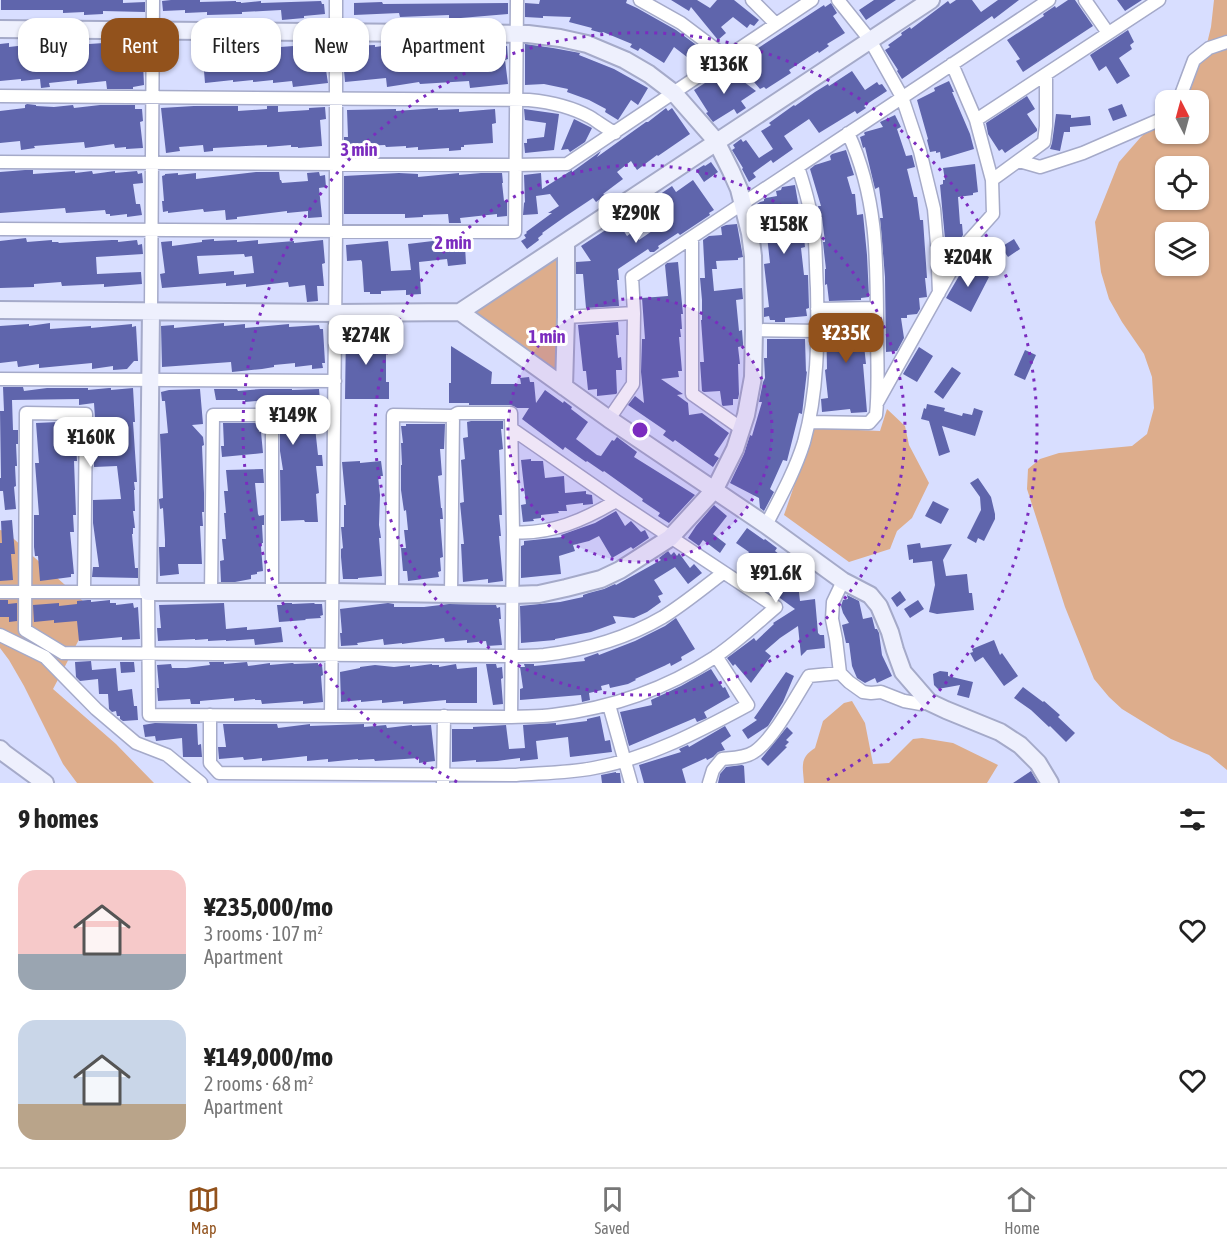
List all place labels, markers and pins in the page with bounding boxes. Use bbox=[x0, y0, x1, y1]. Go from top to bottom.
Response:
pin: ¥136K bbox=[682, 44, 766, 95]
pin: ¥290K bbox=[594, 193, 678, 244]
pin: ¥158K bbox=[742, 204, 826, 255]
pin: ¥204K bbox=[926, 237, 1010, 288]
pin: ¥235K bbox=[804, 313, 888, 364]
pin: ¥274K bbox=[324, 315, 408, 366]
pin: ¥149K bbox=[251, 395, 335, 446]
pin: ¥160K bbox=[49, 417, 133, 468]
centre of rings bbox=[630, 420, 650, 440]
pin: ¥91.6K bbox=[727, 553, 825, 604]

